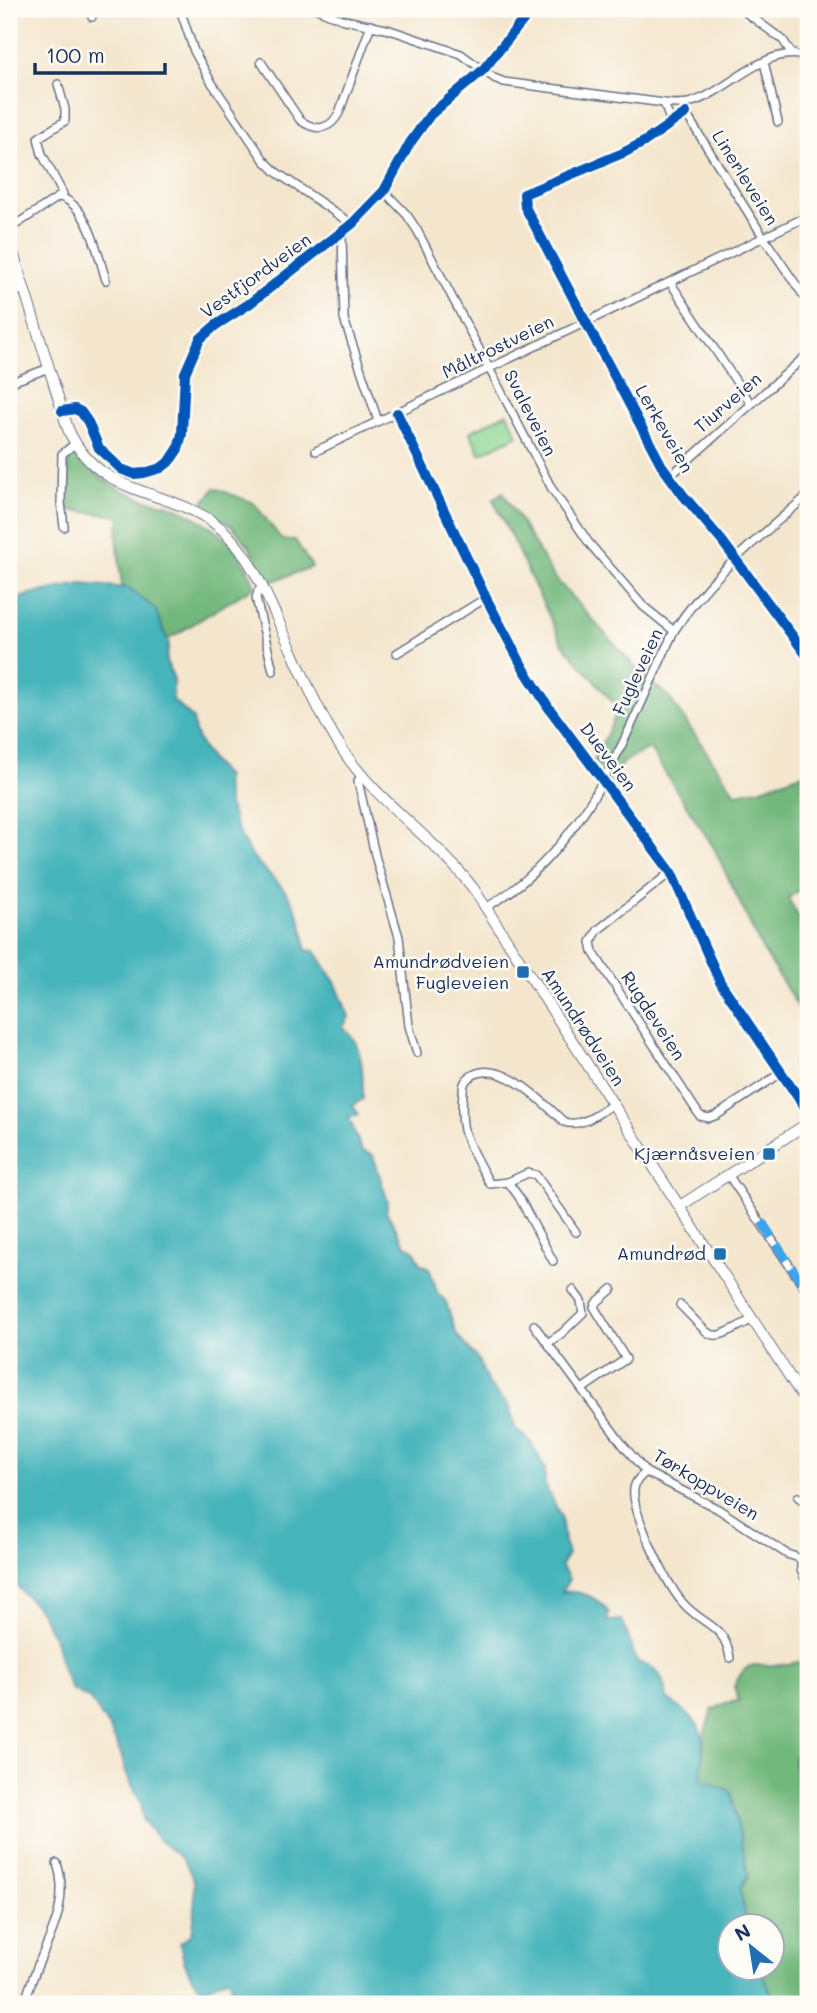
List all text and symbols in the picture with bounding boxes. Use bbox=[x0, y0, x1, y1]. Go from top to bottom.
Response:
scale bar bbox=[35, 32, 164, 76]
text: 100 m bbox=[46, 41, 105, 68]
street label: Linerleveien bbox=[707, 125, 785, 230]
street label: Vestfjordveien bbox=[195, 227, 315, 323]
street label: Måltrostveien bbox=[438, 309, 558, 384]
street label: Svaleveien bbox=[499, 365, 563, 460]
street label: Tiurveien bbox=[689, 366, 766, 438]
street label: Lerkeveien bbox=[630, 380, 700, 477]
street label: Fugleveien bbox=[607, 624, 668, 719]
street label: Dueveien bbox=[575, 717, 643, 796]
place label: Amundrødveien Fugleveien bbox=[372, 949, 509, 994]
street label: Amundrødveien bbox=[537, 963, 631, 1090]
marker: Amundrødveien Fugleveien bbox=[515, 964, 531, 980]
street label: Rugdeveien bbox=[616, 966, 692, 1065]
place label: Kjærnåsveien bbox=[634, 1141, 755, 1165]
marker: Kjærnåsveien bbox=[761, 1146, 777, 1162]
place label: Amundrød bbox=[617, 1241, 706, 1265]
marker: Amundrød bbox=[712, 1246, 728, 1262]
street label: Tørkoppveien bbox=[649, 1443, 764, 1525]
north arrow bbox=[716, 1912, 786, 1982]
text: N bbox=[730, 1917, 755, 1946]

